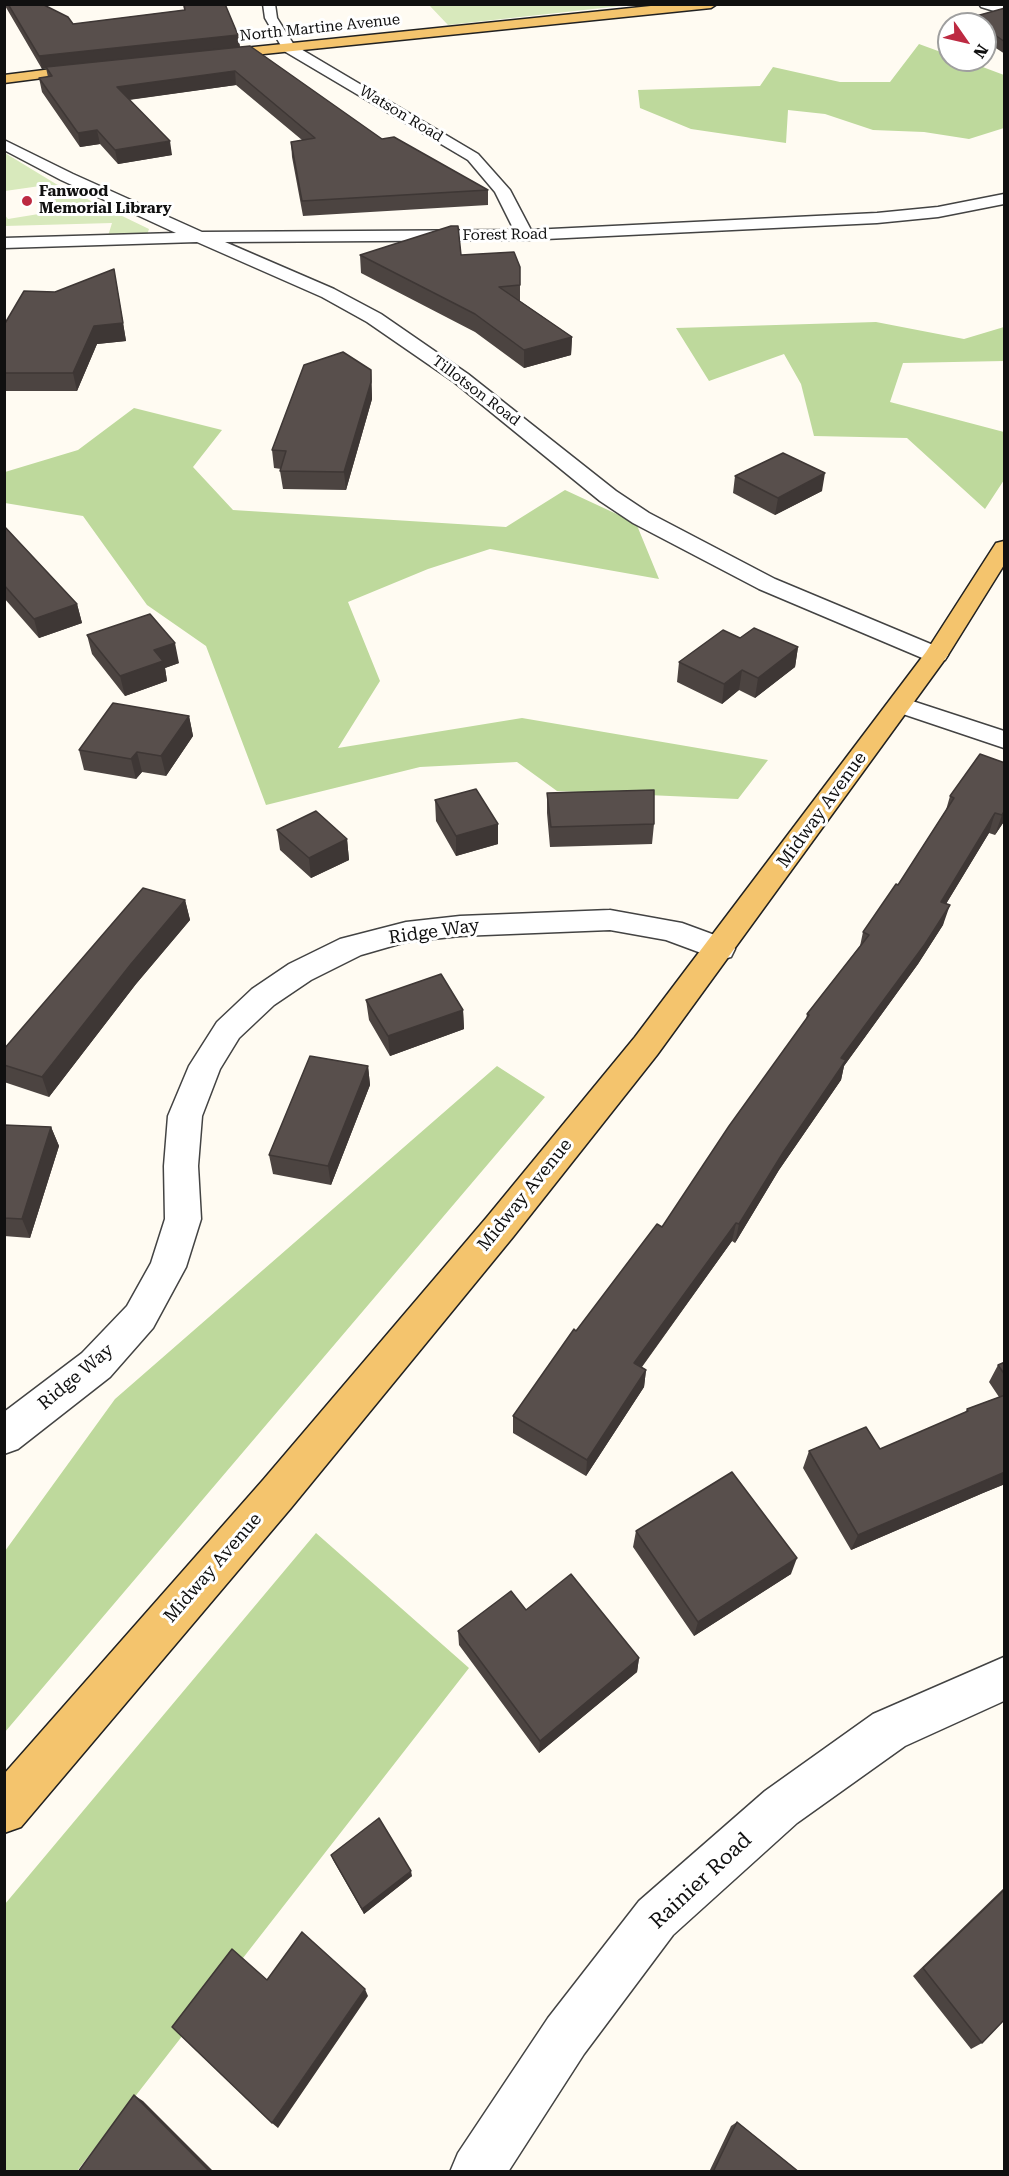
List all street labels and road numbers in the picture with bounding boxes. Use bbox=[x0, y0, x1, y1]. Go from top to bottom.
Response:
street label: North Martine Avenue bbox=[239, 11, 401, 45]
street label: Watson Road bbox=[356, 82, 446, 146]
street label: Forest Road bbox=[462, 225, 548, 245]
street label: Tillotson Road bbox=[428, 352, 524, 430]
street label: Midway Avenue bbox=[773, 748, 871, 872]
street label: Ridge Way bbox=[387, 915, 481, 949]
street label: Midway Avenue bbox=[473, 1135, 577, 1255]
street label: Ridge Way bbox=[34, 1339, 118, 1415]
street label: Midway Avenue bbox=[160, 1509, 266, 1627]
street label: Rainier Road bbox=[645, 1828, 757, 1934]

